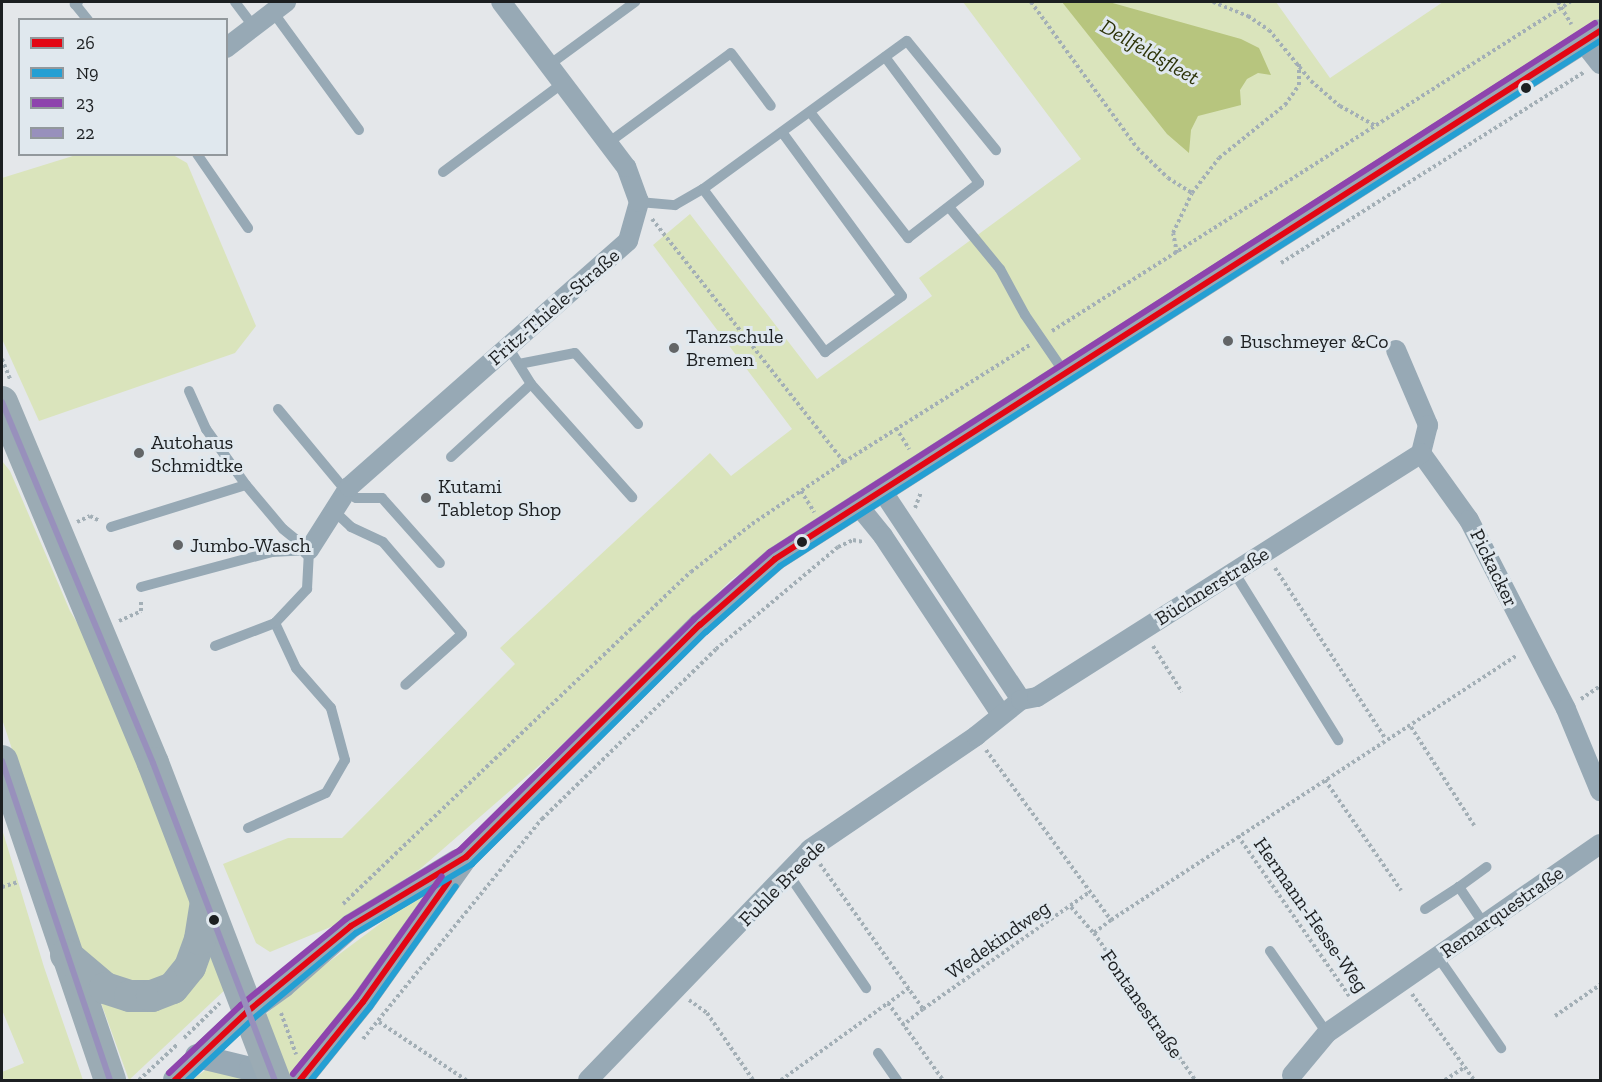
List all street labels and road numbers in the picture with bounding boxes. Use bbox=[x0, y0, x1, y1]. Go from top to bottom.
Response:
street label: Fritz-Thiele-Straße bbox=[483, 243, 625, 371]
street label: Pickacker bbox=[1465, 525, 1523, 611]
street label: Büchnerstraße bbox=[1151, 541, 1273, 631]
street label: Hermann-Hesse-Weg bbox=[1249, 833, 1373, 997]
street label: Fuhle Breede bbox=[734, 835, 830, 931]
street label: Remarquestraße bbox=[1436, 861, 1568, 963]
street label: Wedekindweg bbox=[941, 895, 1055, 985]
street label: Fontanestraße bbox=[1096, 945, 1188, 1063]

